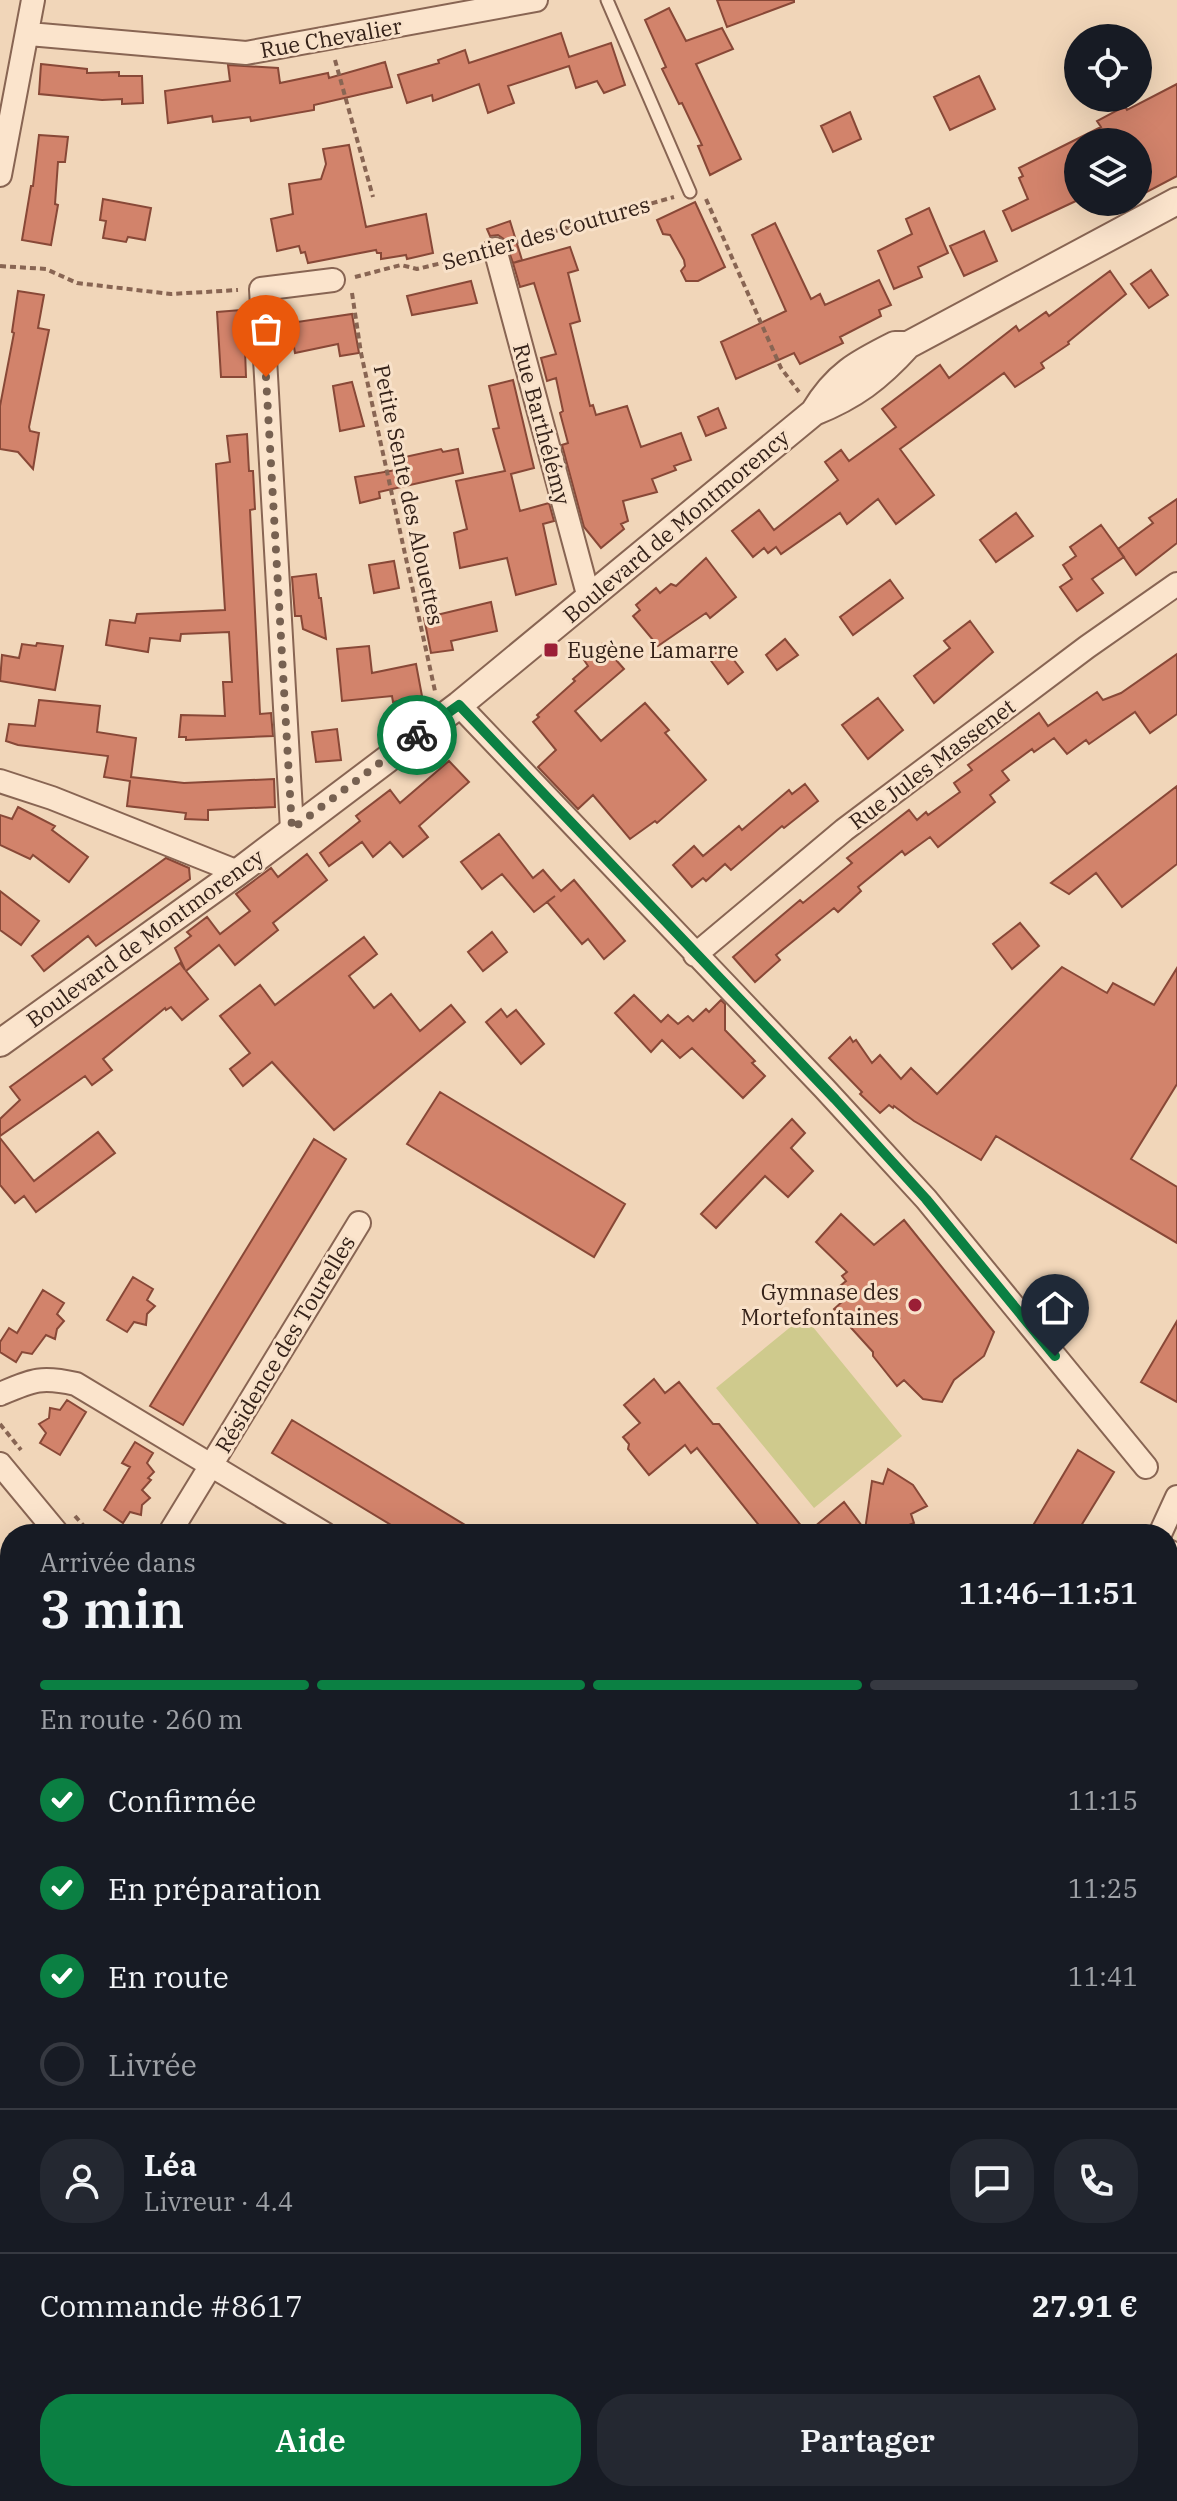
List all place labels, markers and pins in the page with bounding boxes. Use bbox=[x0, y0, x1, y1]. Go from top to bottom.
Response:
pin bbox=[232, 295, 300, 377]
place label: Eugène Lamarre bbox=[567, 635, 739, 664]
marker: Eugène Lamarre bbox=[542, 641, 560, 659]
pin bbox=[1021, 1274, 1089, 1356]
place label: Gymnase des Mortefontaines bbox=[741, 1277, 899, 1331]
marker: Gymnase des Mortefontaines bbox=[906, 1296, 924, 1314]

